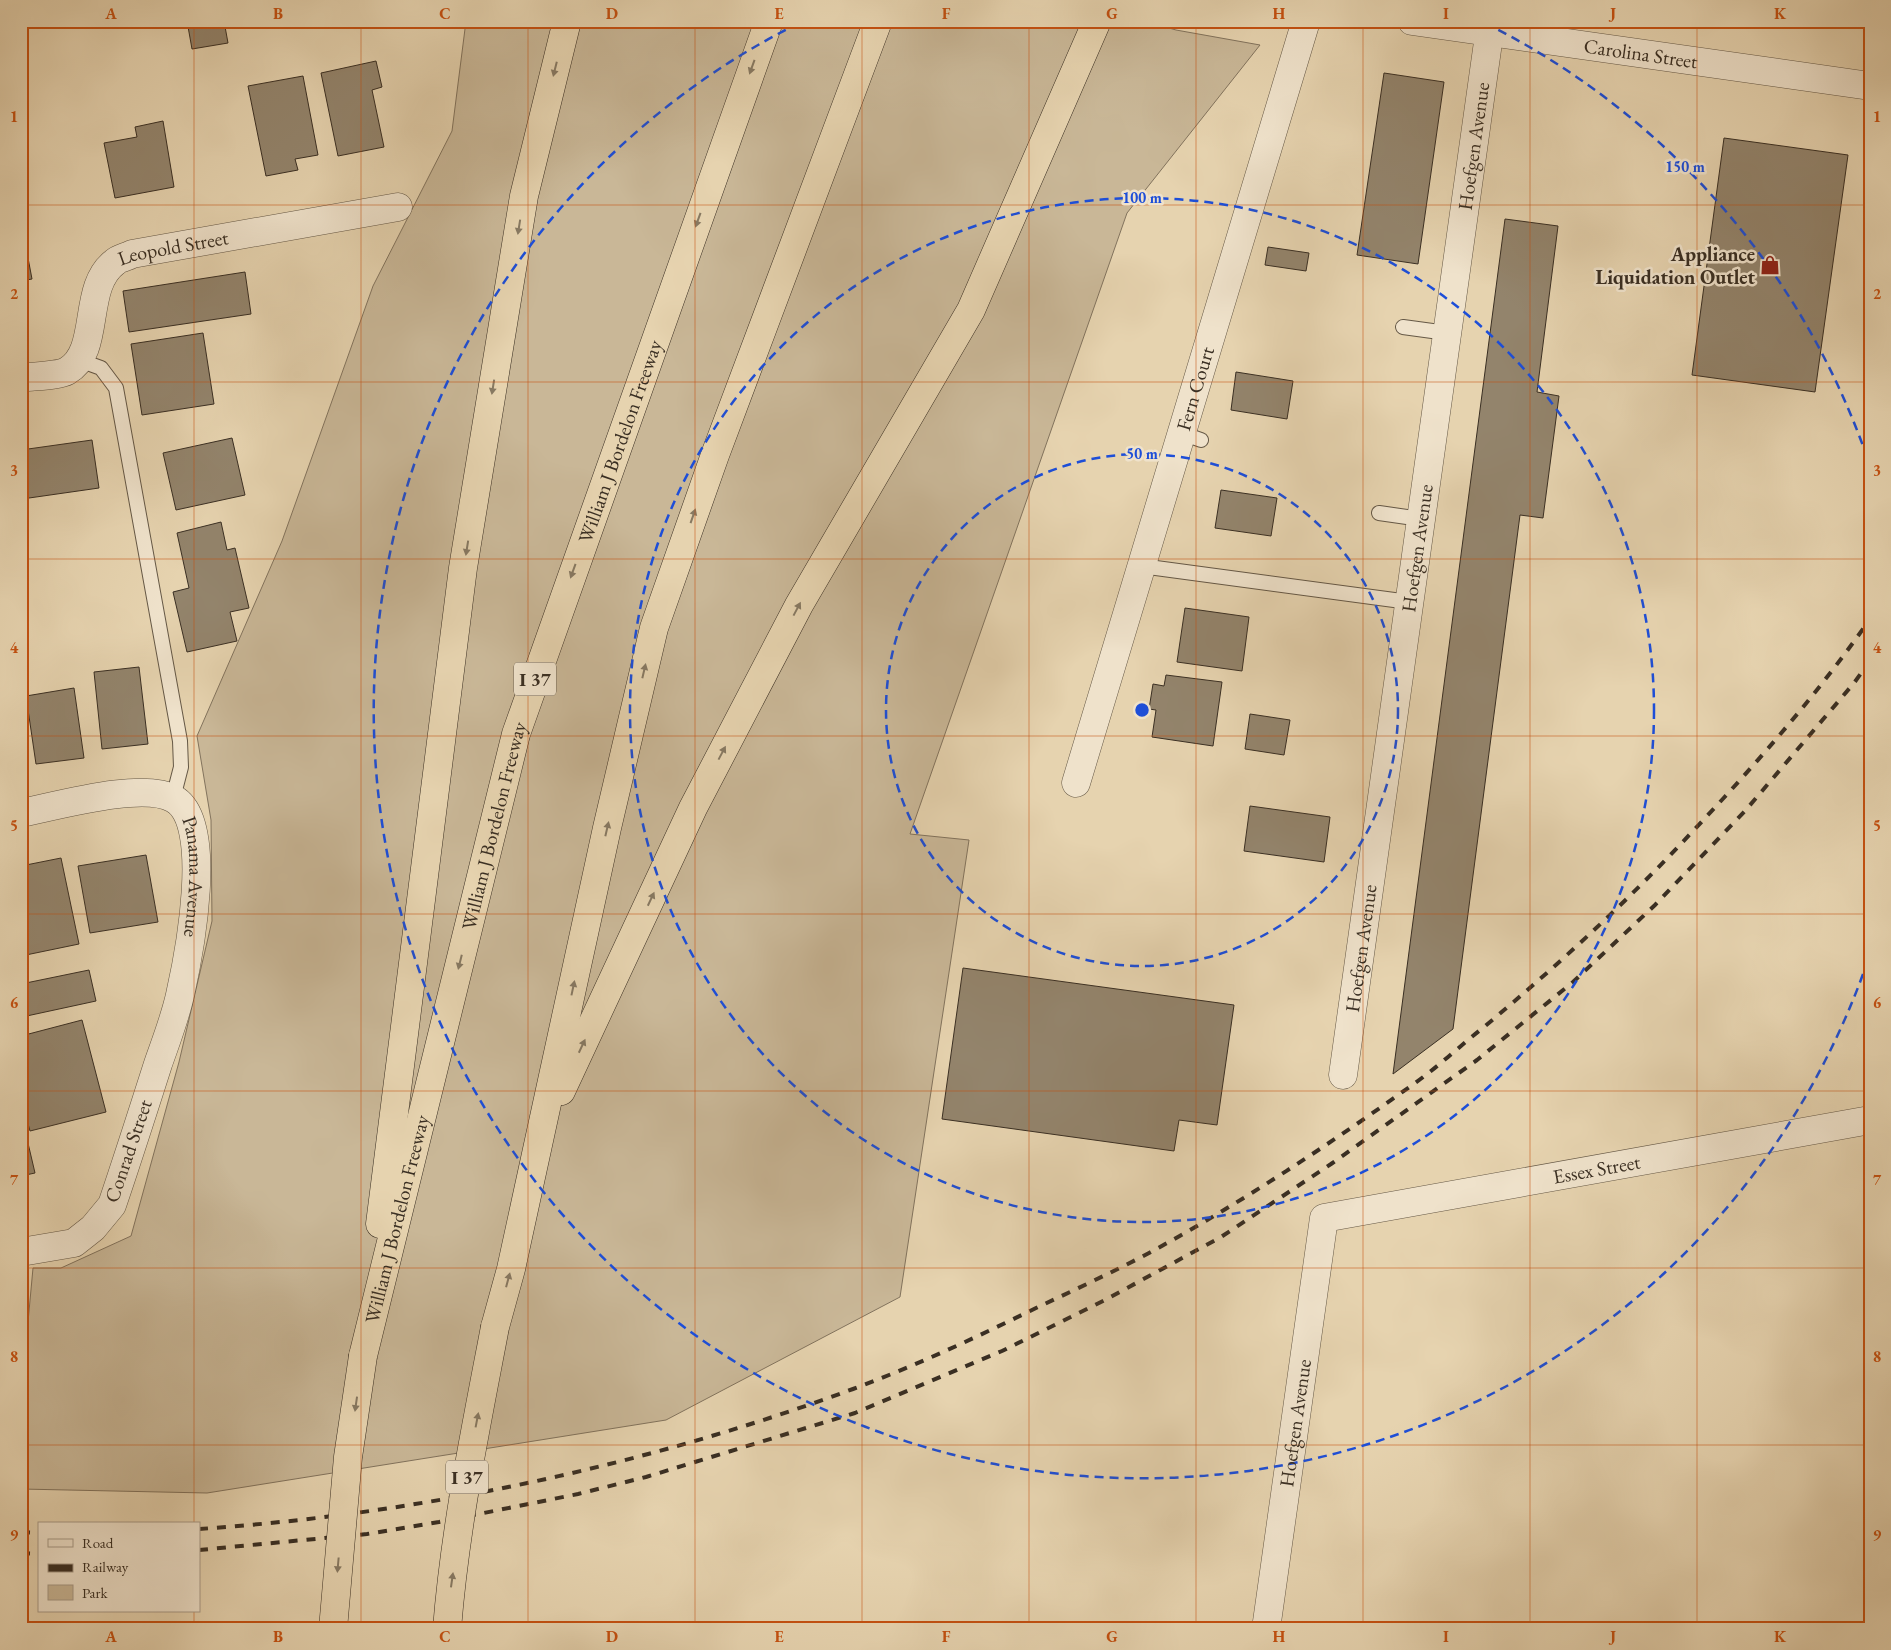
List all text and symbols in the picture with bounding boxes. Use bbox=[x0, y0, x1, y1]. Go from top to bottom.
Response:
text: A bbox=[104, 3, 117, 24]
text: B bbox=[273, 3, 283, 24]
text: C bbox=[439, 3, 451, 24]
text: D bbox=[606, 3, 618, 24]
text: E bbox=[774, 3, 784, 24]
text: F bbox=[942, 3, 951, 24]
text: G bbox=[1106, 3, 1118, 24]
text: H bbox=[1273, 3, 1286, 24]
text: I bbox=[1443, 3, 1449, 24]
text: J bbox=[1608, 3, 1616, 24]
text: K bbox=[1774, 3, 1787, 24]
street label: Carolina Street bbox=[1582, 33, 1700, 74]
one-way arrow bbox=[748, 60, 756, 75]
one-way arrow bbox=[551, 61, 559, 76]
street label: Hoefgen Avenue bbox=[1452, 80, 1495, 212]
text: 1 bbox=[10, 106, 18, 127]
text: 1 bbox=[1873, 106, 1881, 127]
text: 150 m bbox=[1665, 157, 1705, 176]
text: 100 m bbox=[1122, 188, 1162, 207]
one-way arrow bbox=[694, 213, 701, 228]
one-way arrow bbox=[515, 219, 523, 235]
street label: Leopold Street bbox=[114, 224, 231, 272]
place label: Appliance Liquidation Outlet bbox=[1595, 241, 1755, 290]
shop icon: Appliance Liquidation Outlet bbox=[1759, 254, 1781, 276]
text: 2 bbox=[10, 283, 19, 304]
text: 2 bbox=[1873, 283, 1882, 304]
street label: William J Bordelon Freeway bbox=[572, 336, 668, 546]
street label: Fern Court bbox=[1170, 343, 1220, 434]
one-way arrow bbox=[488, 380, 496, 396]
text: 50 m bbox=[1126, 444, 1158, 463]
text: 3 bbox=[10, 460, 18, 481]
text: 3 bbox=[1873, 460, 1881, 481]
street label: Hoefgen Avenue bbox=[1395, 482, 1439, 614]
one-way arrow bbox=[690, 508, 698, 523]
one-way arrow bbox=[462, 540, 470, 556]
one-way arrow bbox=[569, 564, 577, 579]
one-way arrow bbox=[793, 601, 801, 616]
text: 4 bbox=[10, 637, 19, 658]
text: 4 bbox=[1873, 637, 1882, 658]
road number: I 37 bbox=[514, 662, 556, 696]
one-way arrow bbox=[640, 663, 648, 678]
centre of rings bbox=[1133, 701, 1151, 719]
street label: William J Bordelon Freeway bbox=[455, 718, 532, 933]
one-way arrow bbox=[718, 746, 726, 760]
street label: Panama Avenue bbox=[176, 813, 210, 939]
text: 5 bbox=[10, 815, 18, 836]
text: 5 bbox=[1873, 815, 1881, 836]
one-way arrow bbox=[603, 822, 611, 837]
street label: Hoefgen Avenue bbox=[1339, 882, 1383, 1014]
one-way arrow bbox=[647, 892, 655, 906]
one-way arrow bbox=[455, 955, 463, 970]
one-way arrow bbox=[569, 979, 577, 995]
text: 6 bbox=[10, 992, 19, 1013]
text: 6 bbox=[1873, 992, 1882, 1013]
one-way arrow bbox=[579, 1039, 587, 1053]
street label: Conrad Street bbox=[98, 1095, 158, 1206]
street label: William J Bordelon Freeway bbox=[359, 1112, 435, 1326]
street label: Essex Street bbox=[1551, 1148, 1643, 1190]
text: 7 bbox=[10, 1169, 19, 1190]
text: 7 bbox=[1873, 1169, 1882, 1190]
one-way arrow bbox=[504, 1272, 512, 1287]
text: 8 bbox=[10, 1346, 18, 1367]
text: 8 bbox=[1873, 1346, 1881, 1367]
street label: Hoefgen Avenue bbox=[1273, 1357, 1317, 1489]
one-way arrow bbox=[352, 1396, 360, 1412]
one-way arrow bbox=[473, 1412, 481, 1427]
road number: I 37 bbox=[446, 1460, 488, 1494]
legend bbox=[38, 1522, 200, 1612]
text: 9 bbox=[10, 1524, 19, 1545]
text: 9 bbox=[1873, 1524, 1882, 1545]
text: Road bbox=[82, 1533, 114, 1552]
text: Railway bbox=[82, 1557, 129, 1576]
one-way arrow bbox=[334, 1558, 342, 1574]
one-way arrow bbox=[448, 1572, 456, 1588]
text: Park bbox=[82, 1583, 109, 1602]
text: A bbox=[104, 1626, 117, 1647]
text: B bbox=[273, 1626, 283, 1647]
text: C bbox=[439, 1626, 451, 1647]
text: D bbox=[606, 1626, 618, 1647]
text: E bbox=[774, 1626, 784, 1647]
text: F bbox=[942, 1626, 951, 1647]
text: G bbox=[1106, 1626, 1118, 1647]
text: H bbox=[1273, 1626, 1286, 1647]
text: I bbox=[1443, 1626, 1449, 1647]
text: J bbox=[1608, 1626, 1616, 1647]
text: K bbox=[1774, 1626, 1787, 1647]

